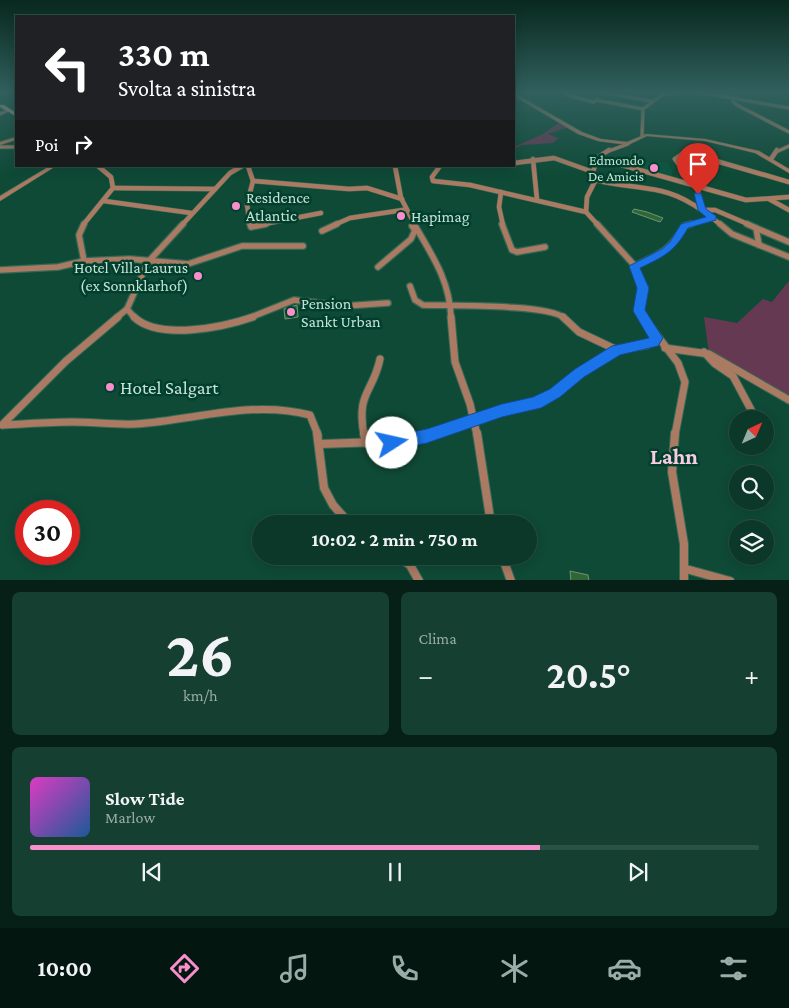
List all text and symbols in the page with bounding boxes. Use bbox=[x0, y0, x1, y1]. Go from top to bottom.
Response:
icon: left bbox=[35, 35, 100, 100]
text: 330 m bbox=[118, 35, 210, 74]
text: Svolta a sinistra bbox=[118, 76, 256, 101]
icon: right bbox=[69, 130, 97, 158]
text: Poi bbox=[35, 134, 59, 155]
pin bbox=[677, 143, 719, 194]
icon: arrive bbox=[684, 150, 712, 178]
place label: Edmondo De Amicis bbox=[588, 152, 644, 184]
marker: Edmondo De Amicis bbox=[648, 162, 660, 174]
place label: Residence Atlantic bbox=[246, 189, 310, 224]
marker: Residence Atlantic bbox=[230, 200, 242, 212]
place label: Hapimag bbox=[411, 208, 470, 226]
marker: Hapimag bbox=[395, 210, 407, 222]
place label: Hotel Villa Laurus (ex Sonnklarhof) bbox=[74, 259, 188, 295]
marker: Hotel Villa Laurus (ex Sonnklarhof) bbox=[192, 270, 204, 282]
place label: Pension Sankt Urban bbox=[301, 295, 381, 330]
marker: Pension Sankt Urban bbox=[285, 306, 297, 318]
place label: Hotel Salgart bbox=[120, 377, 219, 398]
marker: Hotel Salgart bbox=[104, 381, 116, 393]
north arrow bbox=[729, 410, 774, 455]
map controls bbox=[729, 410, 774, 565]
position arrow bbox=[365, 416, 417, 468]
district label: Lahn bbox=[650, 444, 698, 469]
button: search bbox=[729, 465, 774, 510]
speed limit sign: 30 bbox=[15, 500, 80, 565]
button: layers bbox=[729, 520, 774, 565]
text: 10:02 · 2 min · 750 m bbox=[311, 529, 478, 550]
text: 26 bbox=[166, 618, 235, 690]
text: Clima bbox=[419, 630, 457, 647]
text: 20.5° bbox=[546, 654, 631, 696]
text: − bbox=[419, 660, 433, 691]
text: + bbox=[744, 660, 759, 691]
text: km/h bbox=[183, 687, 218, 704]
text: Slow Tide bbox=[105, 788, 185, 809]
text: Marlow bbox=[105, 809, 155, 826]
icon: previous bbox=[138, 858, 166, 886]
icon: pause bbox=[381, 858, 409, 886]
icon: next bbox=[624, 858, 652, 886]
icon: directions bbox=[167, 951, 202, 986]
icon: music bbox=[277, 951, 312, 986]
icon: phone bbox=[387, 951, 422, 986]
icon: climate bbox=[497, 951, 532, 986]
icon: car bbox=[607, 951, 642, 986]
icon: filters bbox=[716, 951, 751, 986]
text: 10:00 bbox=[37, 956, 92, 981]

